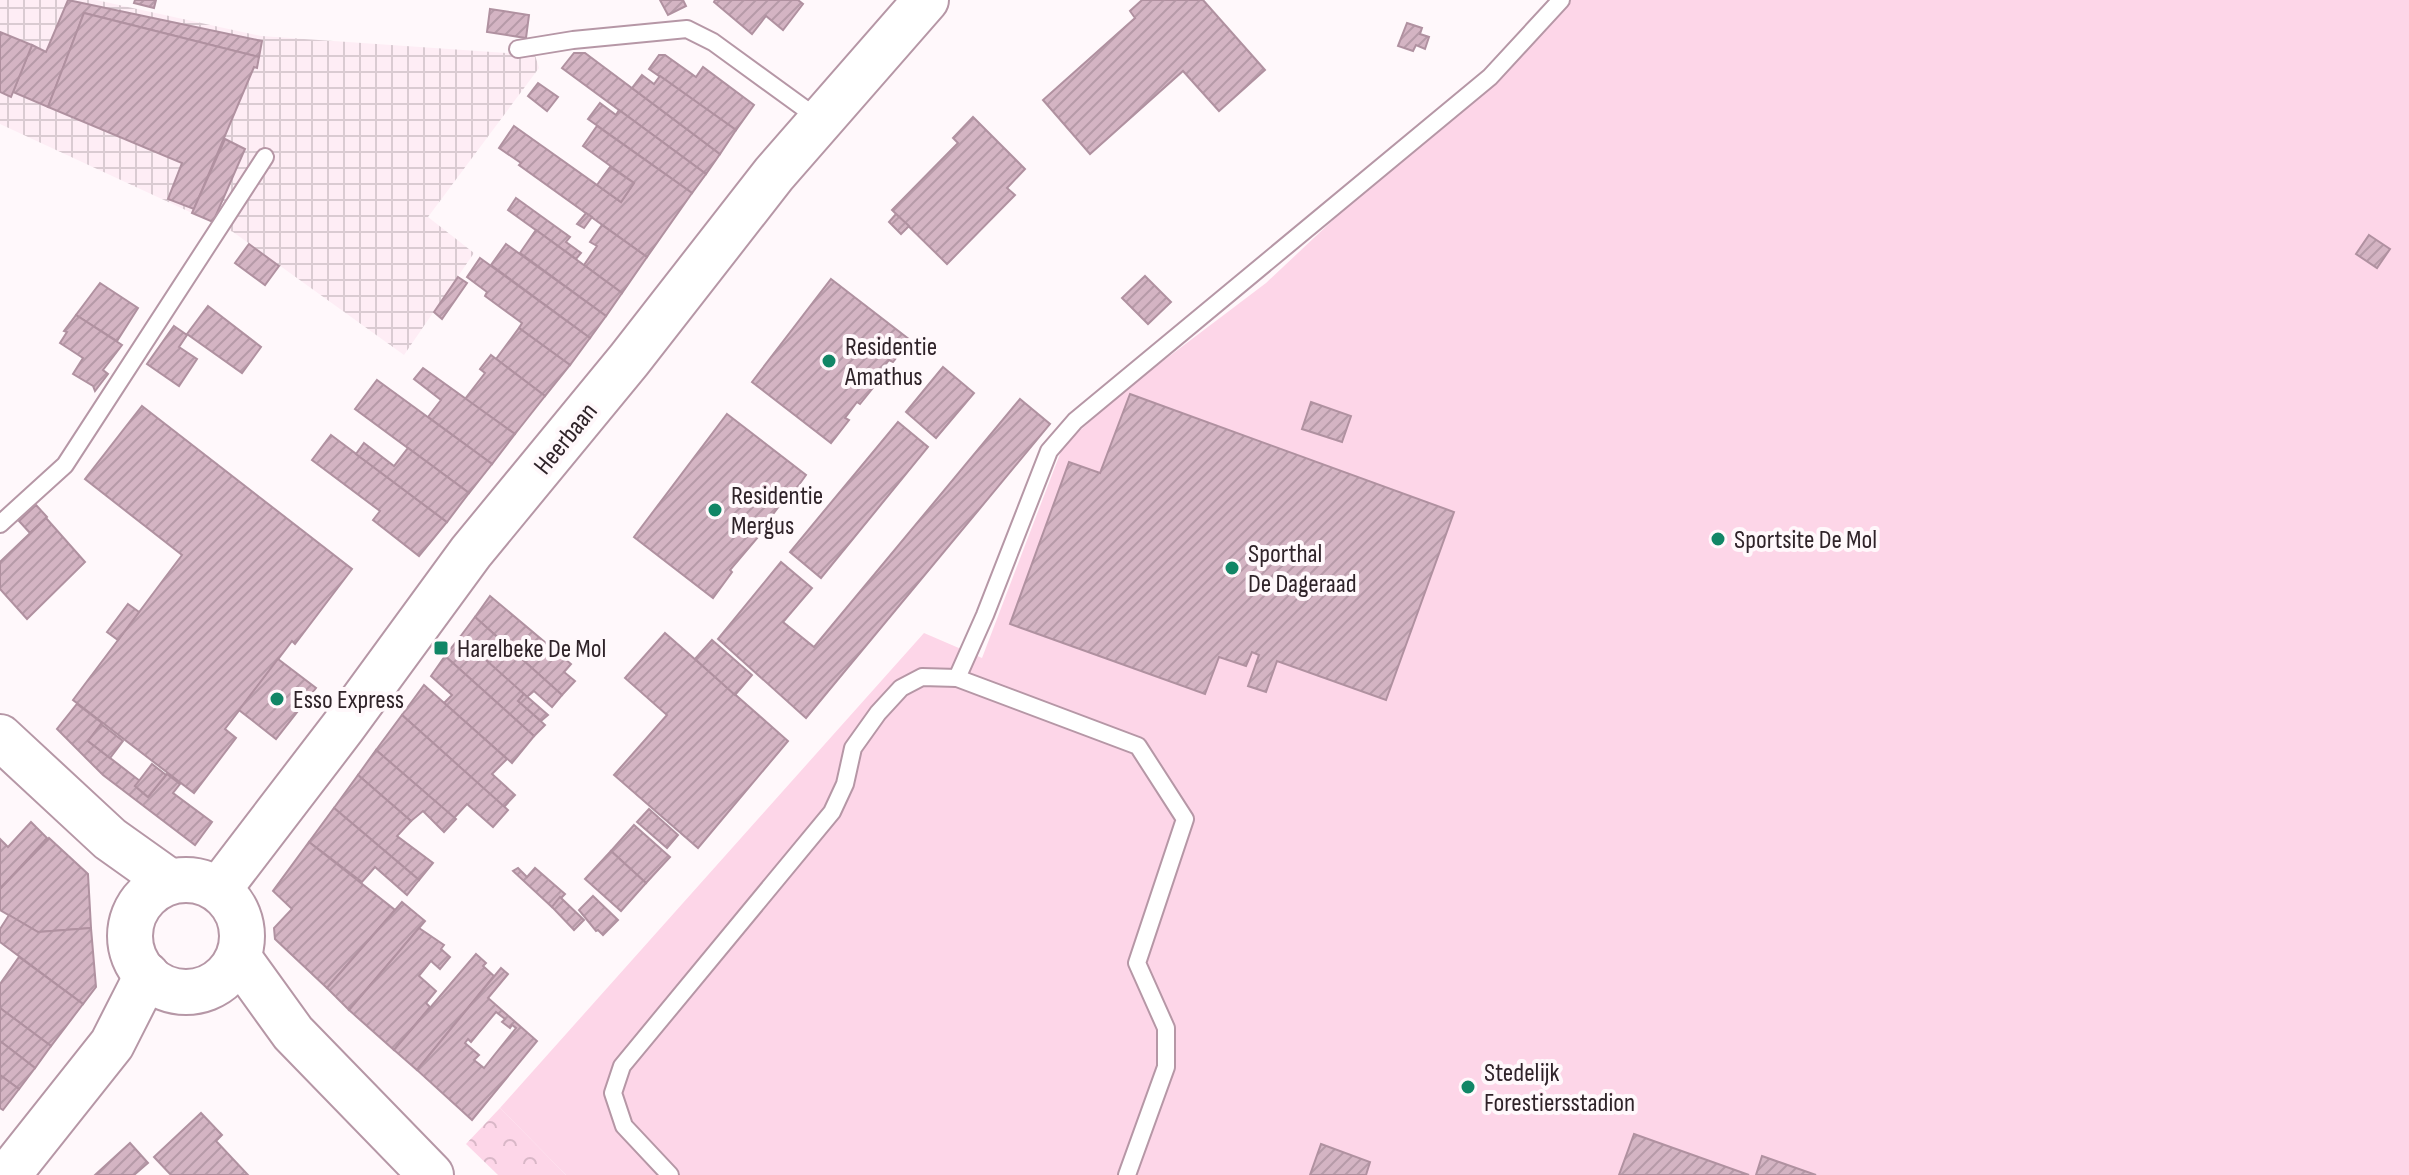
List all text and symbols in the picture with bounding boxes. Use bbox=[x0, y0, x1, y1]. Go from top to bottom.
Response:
place label: Residentie Amathus bbox=[844, 332, 937, 393]
marker: Residentie Amathus bbox=[820, 352, 838, 370]
street label: Heerbaan bbox=[528, 397, 604, 481]
place label: Residentie Mergus bbox=[731, 481, 823, 542]
marker: Residentie Mergus bbox=[706, 501, 724, 519]
place label: Sportsite De Mol bbox=[1734, 525, 1877, 556]
marker: Sportsite De Mol bbox=[1709, 530, 1727, 548]
place label: Sporthal De Dageraad bbox=[1248, 539, 1357, 600]
marker: Sporthal De Dageraad bbox=[1223, 559, 1241, 577]
place label: Harelbeke De Mol bbox=[457, 634, 606, 665]
marker: Harelbeke De Mol bbox=[432, 639, 450, 657]
place label: Esso Express bbox=[293, 685, 404, 716]
marker: Esso Express bbox=[268, 690, 286, 708]
place label: Stedelijk Forestiersstadion bbox=[1484, 1058, 1635, 1119]
marker: Stedelijk Forestiersstadion bbox=[1459, 1078, 1477, 1096]

